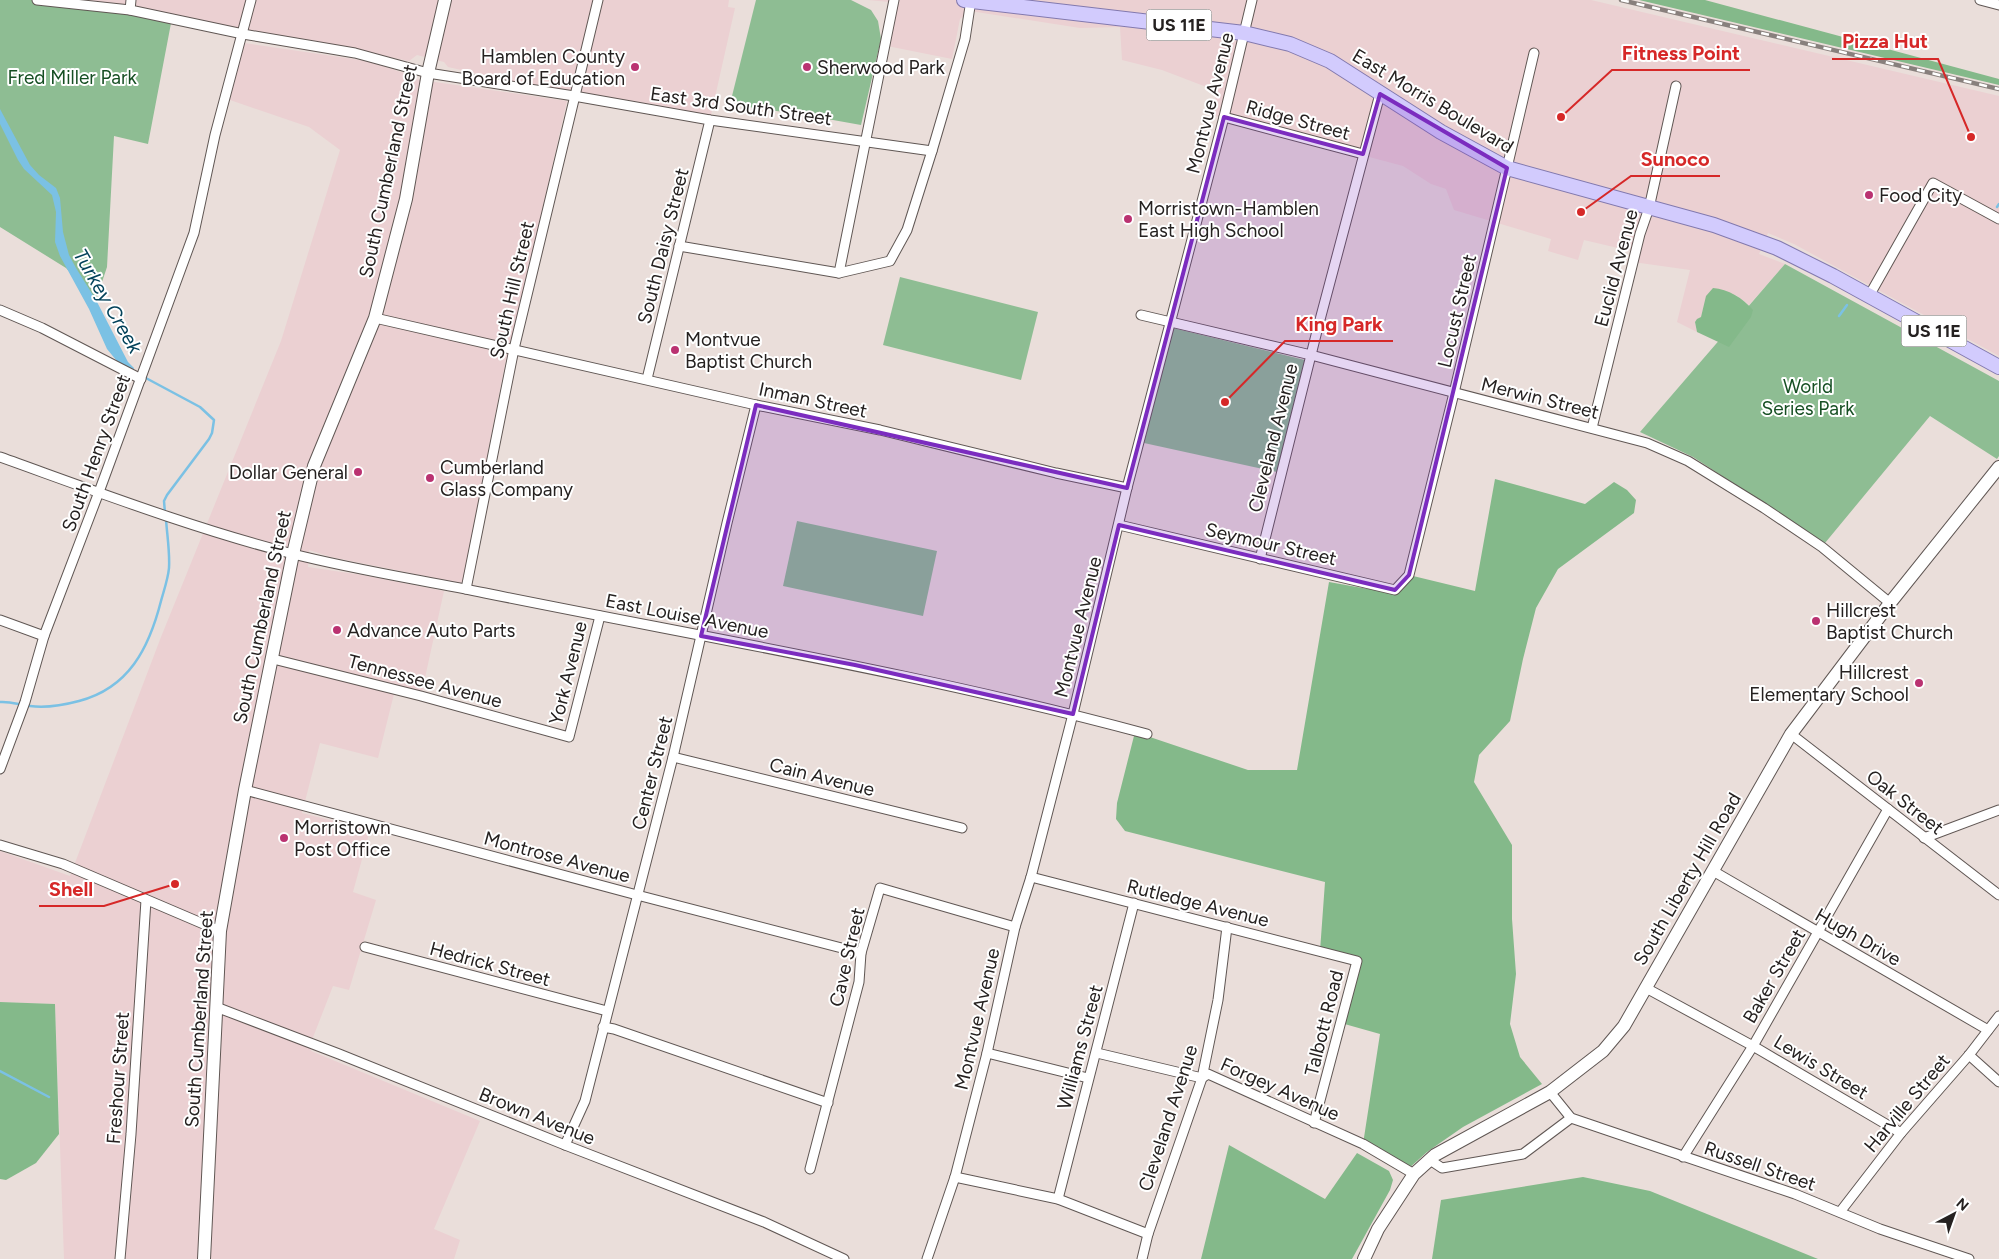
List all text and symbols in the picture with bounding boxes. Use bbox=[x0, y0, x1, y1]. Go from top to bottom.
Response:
road number: US 11E bbox=[1146, 10, 1212, 40]
callout: Pizza Hut bbox=[1832, 24, 1938, 59]
text: Pizza Hut bbox=[1842, 29, 1928, 53]
street label: Montvue Avenue bbox=[1181, 30, 1239, 176]
callout: Fitness Point bbox=[1612, 35, 1750, 70]
text: Fitness Point bbox=[1622, 41, 1740, 65]
street label: East Morris Boulevard bbox=[1348, 44, 1518, 158]
place label: Hamblen County Board of Education bbox=[462, 45, 625, 90]
place label: Sherwood Park bbox=[817, 56, 946, 79]
marker: Hamblen County Board of Education bbox=[629, 61, 641, 73]
marker: Sherwood Park bbox=[801, 61, 813, 73]
street label: South Cumberland Street bbox=[354, 62, 422, 280]
park label: Fred Miller Park bbox=[7, 66, 137, 89]
street label: East 3rd South Street bbox=[649, 82, 833, 130]
street label: Ridge Street bbox=[1243, 95, 1353, 145]
callout: Sunoco bbox=[1631, 141, 1720, 176]
text: Sunoco bbox=[1640, 147, 1710, 171]
street label: South Daisy Street bbox=[633, 166, 693, 326]
place label: Food City bbox=[1879, 184, 1962, 207]
marker: Food City bbox=[1863, 189, 1875, 201]
place label: Morristown-Hamblen East High School bbox=[1138, 197, 1319, 242]
street label: Euclid Avenue bbox=[1589, 207, 1643, 329]
marker: Morristown-Hamblen East High School bbox=[1122, 213, 1134, 225]
street label: South Hill Street bbox=[485, 219, 539, 361]
water label: Turkey Creek bbox=[68, 244, 148, 359]
street label: Locust Street bbox=[1433, 252, 1481, 370]
callout: King Park bbox=[1285, 306, 1393, 341]
text: King Park bbox=[1295, 312, 1383, 336]
road number: US 11E bbox=[1902, 316, 1966, 346]
place label: Montvue Baptist Church bbox=[685, 328, 812, 373]
marker: Montvue Baptist Church bbox=[669, 344, 681, 356]
street label: Cleveland Avenue bbox=[1243, 361, 1303, 515]
street label: South Henry Street bbox=[57, 371, 135, 535]
street label: Merwin Street bbox=[1479, 372, 1601, 424]
park label: World Series Park bbox=[1762, 375, 1855, 420]
street label: Inman Street bbox=[757, 377, 869, 423]
place label: Cumberland Glass Company bbox=[440, 456, 573, 501]
place label: Dollar General bbox=[229, 461, 348, 484]
marker: Dollar General bbox=[352, 466, 364, 478]
marker: Cumberland Glass Company bbox=[424, 472, 436, 484]
street label: South Cumberland Street bbox=[228, 508, 296, 726]
street label: Seymour Street bbox=[1203, 518, 1339, 570]
street label: Montvue Avenue bbox=[1049, 554, 1107, 700]
street label: East Louise Avenue bbox=[603, 589, 771, 643]
place label: Hillcrest Baptist Church bbox=[1826, 599, 1953, 644]
marker: Hillcrest Baptist Church bbox=[1810, 615, 1822, 627]
place label: Advance Auto Parts bbox=[347, 619, 516, 642]
street label: York Avenue bbox=[544, 619, 592, 727]
marker: Advance Auto Parts bbox=[331, 624, 343, 636]
street label: Tennessee Avenue bbox=[345, 649, 505, 713]
place label: Hillcrest Elementary School bbox=[1749, 661, 1909, 706]
marker: Hillcrest Elementary School bbox=[1913, 677, 1925, 689]
street label: Center Street bbox=[627, 714, 677, 832]
street label: Cain Avenue bbox=[767, 753, 877, 801]
street label: Oak Street bbox=[1862, 765, 1948, 839]
street label: South Liberty Hill Road bbox=[1628, 789, 1746, 969]
place label: Morristown Post Office bbox=[294, 816, 391, 861]
street label: Montrose Avenue bbox=[481, 826, 633, 888]
marker: Morristown Post Office bbox=[278, 832, 290, 844]
callout: Shell bbox=[39, 871, 104, 906]
street label: Rutledge Avenue bbox=[1124, 874, 1272, 932]
text: Shell bbox=[49, 877, 93, 901]
street label: Hugh Drive bbox=[1811, 903, 1905, 971]
street label: Cave Street bbox=[824, 905, 870, 1009]
street label: South Cumberland Street bbox=[180, 910, 218, 1128]
street label: Baker Street bbox=[1738, 925, 1810, 1027]
street label: Hedrick Street bbox=[427, 937, 553, 991]
street label: Montvue Avenue bbox=[950, 946, 1004, 1092]
street label: Talbott Road bbox=[1300, 968, 1348, 1078]
street label: Williams Street bbox=[1052, 982, 1108, 1112]
street label: Freshour Street bbox=[102, 1011, 134, 1145]
street label: Lewis Street bbox=[1770, 1030, 1872, 1104]
street label: Cleveland Avenue bbox=[1133, 1042, 1203, 1194]
street label: Harville Street bbox=[1859, 1049, 1955, 1157]
street label: Forgey Avenue bbox=[1217, 1052, 1343, 1126]
street label: Brown Avenue bbox=[476, 1082, 598, 1150]
street label: Russell Street bbox=[1701, 1136, 1819, 1196]
north arrow bbox=[1929, 1189, 1979, 1239]
text: N bbox=[1953, 1195, 1972, 1215]

